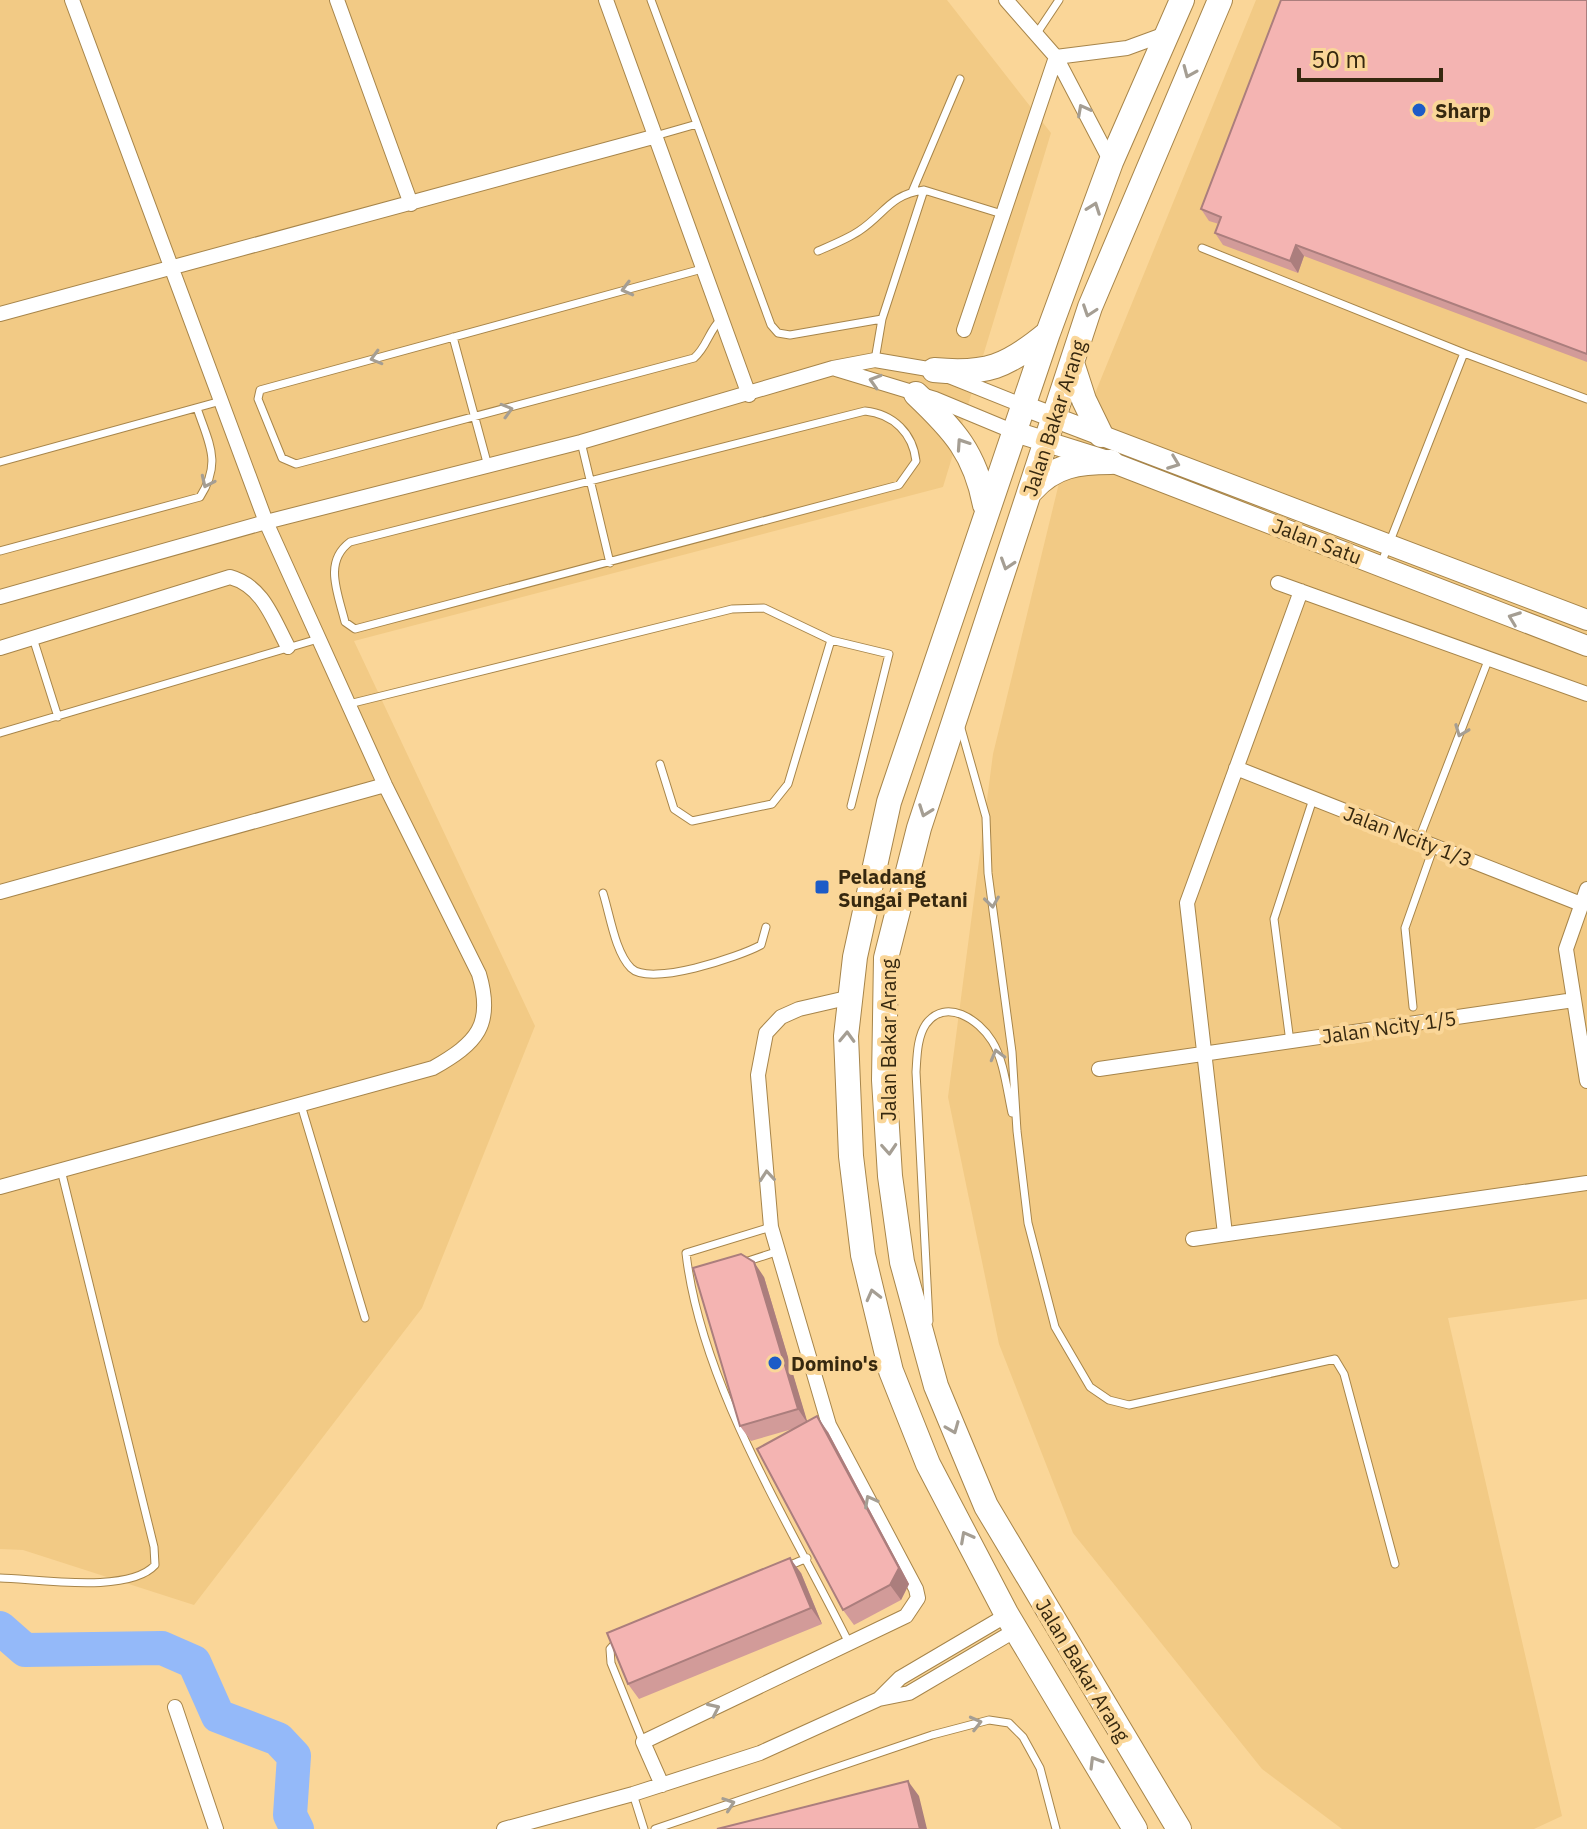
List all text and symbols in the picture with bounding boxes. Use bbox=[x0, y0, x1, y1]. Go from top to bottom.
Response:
scale bar bbox=[1299, 32, 1441, 82]
text: 50 m bbox=[1311, 43, 1366, 75]
one-way arrow bbox=[1183, 64, 1199, 78]
place label: Sharp bbox=[1435, 97, 1491, 124]
marker: Sharp bbox=[1410, 101, 1428, 119]
one-way arrow bbox=[1077, 104, 1092, 118]
one-way arrow bbox=[1084, 202, 1101, 216]
one-way arrow bbox=[620, 280, 634, 296]
one-way arrow bbox=[1082, 304, 1098, 318]
street label: Jalan Bakar Arang bbox=[1016, 336, 1092, 500]
one-way arrow bbox=[370, 349, 384, 365]
one-way arrow bbox=[868, 374, 882, 390]
one-way arrow bbox=[500, 403, 513, 419]
one-way arrow bbox=[957, 439, 972, 453]
one-way arrow bbox=[1166, 453, 1180, 469]
one-way arrow bbox=[201, 473, 217, 488]
street label: Jalan Satu bbox=[1268, 512, 1366, 570]
one-way arrow bbox=[1001, 556, 1017, 570]
one-way arrow bbox=[1508, 611, 1522, 628]
one-way arrow bbox=[1454, 723, 1471, 737]
street label: Jalan Ncity 1/3 bbox=[1340, 799, 1476, 873]
one-way arrow bbox=[918, 803, 935, 817]
place label: Peladang Sungai Petani bbox=[838, 863, 968, 913]
marker: Peladang Sungai Petani bbox=[813, 878, 831, 896]
one-way arrow bbox=[983, 895, 1000, 908]
street label: Jalan Bakar Arang bbox=[875, 958, 902, 1121]
street label: Jalan Ncity 1/5 bbox=[1320, 1004, 1458, 1050]
one-way arrow bbox=[839, 1030, 856, 1043]
one-way arrow bbox=[990, 1049, 1006, 1063]
one-way arrow bbox=[880, 1143, 897, 1156]
one-way arrow bbox=[759, 1169, 776, 1182]
one-way arrow bbox=[865, 1289, 882, 1303]
place label: Domino's bbox=[791, 1350, 878, 1377]
marker: Domino's bbox=[766, 1354, 784, 1372]
one-way arrow bbox=[944, 1420, 960, 1435]
one-way arrow bbox=[864, 1495, 879, 1510]
one-way arrow bbox=[960, 1530, 975, 1545]
street label: Jalan Bakar Arang bbox=[1030, 1593, 1137, 1747]
one-way arrow bbox=[706, 1703, 720, 1719]
one-way arrow bbox=[969, 1715, 982, 1732]
one-way arrow bbox=[1089, 1756, 1105, 1771]
one-way arrow bbox=[721, 1797, 735, 1813]

